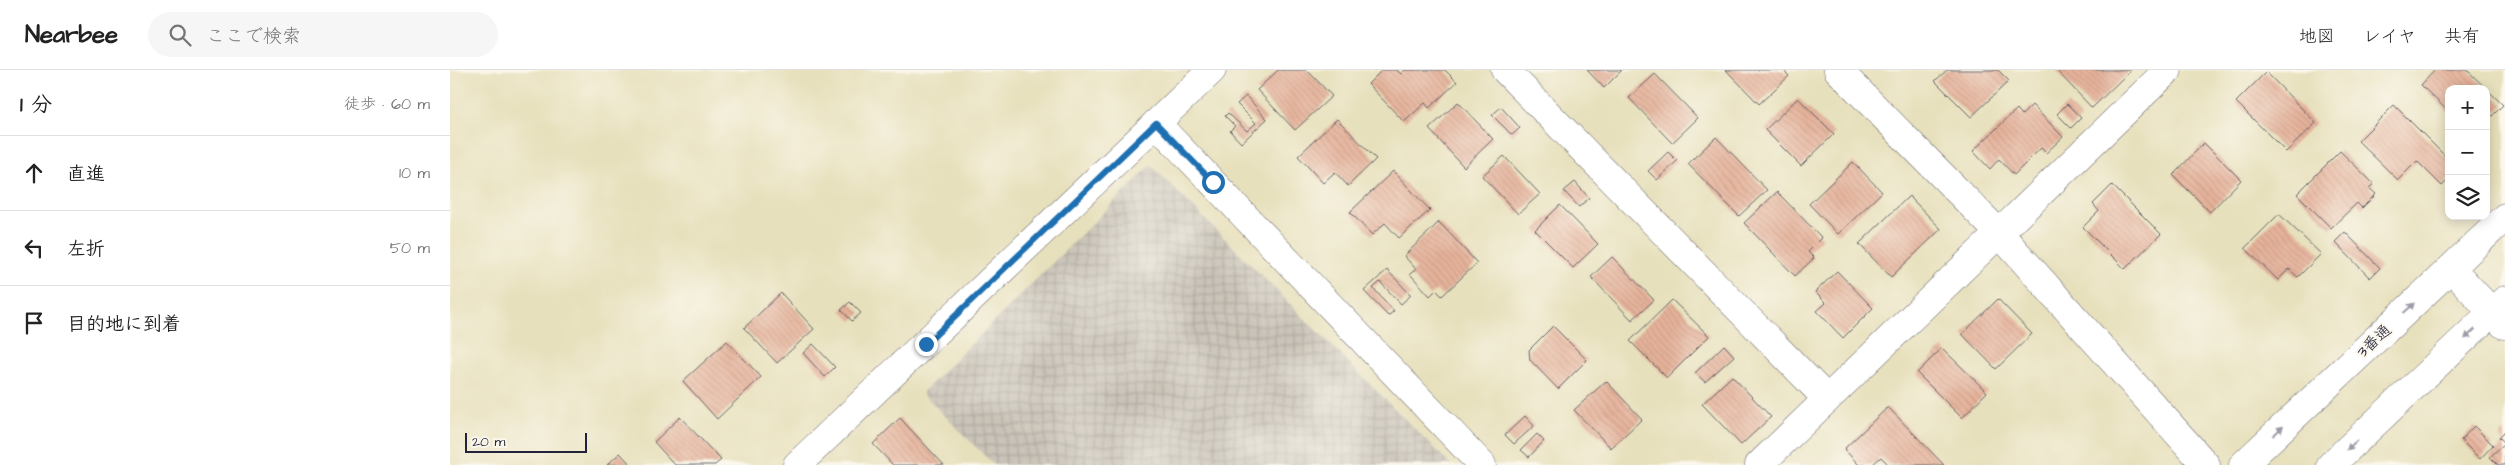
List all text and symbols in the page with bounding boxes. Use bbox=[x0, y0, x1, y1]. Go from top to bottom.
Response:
search box bbox=[148, 12, 498, 57]
text: Nearbee bbox=[25, 18, 118, 52]
icon: search bbox=[166, 21, 194, 49]
text: ここで検索 bbox=[206, 23, 301, 50]
text: 地図 bbox=[2299, 24, 2335, 49]
text: レイヤ bbox=[2363, 24, 2416, 49]
text: 共有 bbox=[2444, 24, 2480, 49]
map controls bbox=[2445, 85, 2490, 220]
button: + bbox=[2445, 85, 2490, 130]
text: 1 分 bbox=[20, 90, 52, 119]
text: 徒歩 · 60 m bbox=[344, 93, 430, 115]
button: − bbox=[2445, 130, 2490, 175]
icon: ahead bbox=[20, 159, 48, 187]
text: 直進 bbox=[67, 161, 105, 188]
text: 10 m bbox=[399, 162, 430, 184]
route start bbox=[1202, 171, 1225, 194]
button: layers bbox=[2445, 175, 2490, 220]
icon: left bbox=[20, 234, 48, 262]
text: 左折 bbox=[67, 236, 105, 263]
text: 50 m bbox=[390, 237, 430, 259]
one-way arrow bbox=[2402, 302, 2414, 314]
icon: arrive bbox=[20, 309, 48, 337]
text: 目的地に到着 bbox=[67, 311, 181, 338]
street label: 3番通 bbox=[2352, 319, 2396, 363]
one-way arrow bbox=[2464, 328, 2476, 340]
route end bbox=[915, 333, 938, 356]
one-way arrow bbox=[2272, 426, 2284, 438]
scale bar bbox=[465, 430, 588, 453]
text: 20 m bbox=[472, 432, 505, 452]
one-way arrow bbox=[2346, 439, 2358, 451]

